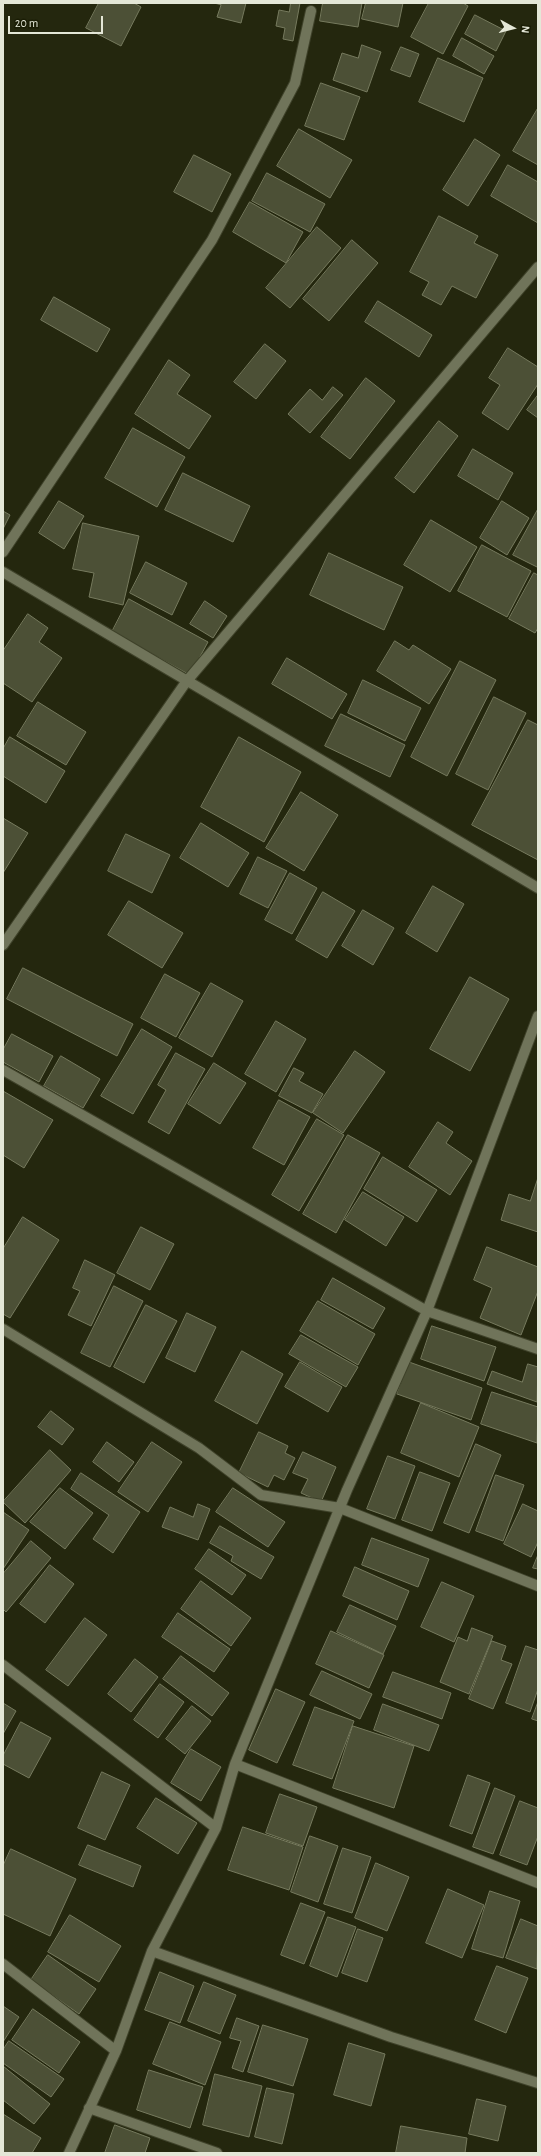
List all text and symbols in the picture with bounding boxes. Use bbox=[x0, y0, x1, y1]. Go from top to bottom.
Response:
scale bar bbox=[10, 8, 105, 34]
north arrow bbox=[493, 8, 533, 48]
text: 20 m bbox=[15, 17, 38, 29]
text: N bbox=[519, 25, 531, 34]

